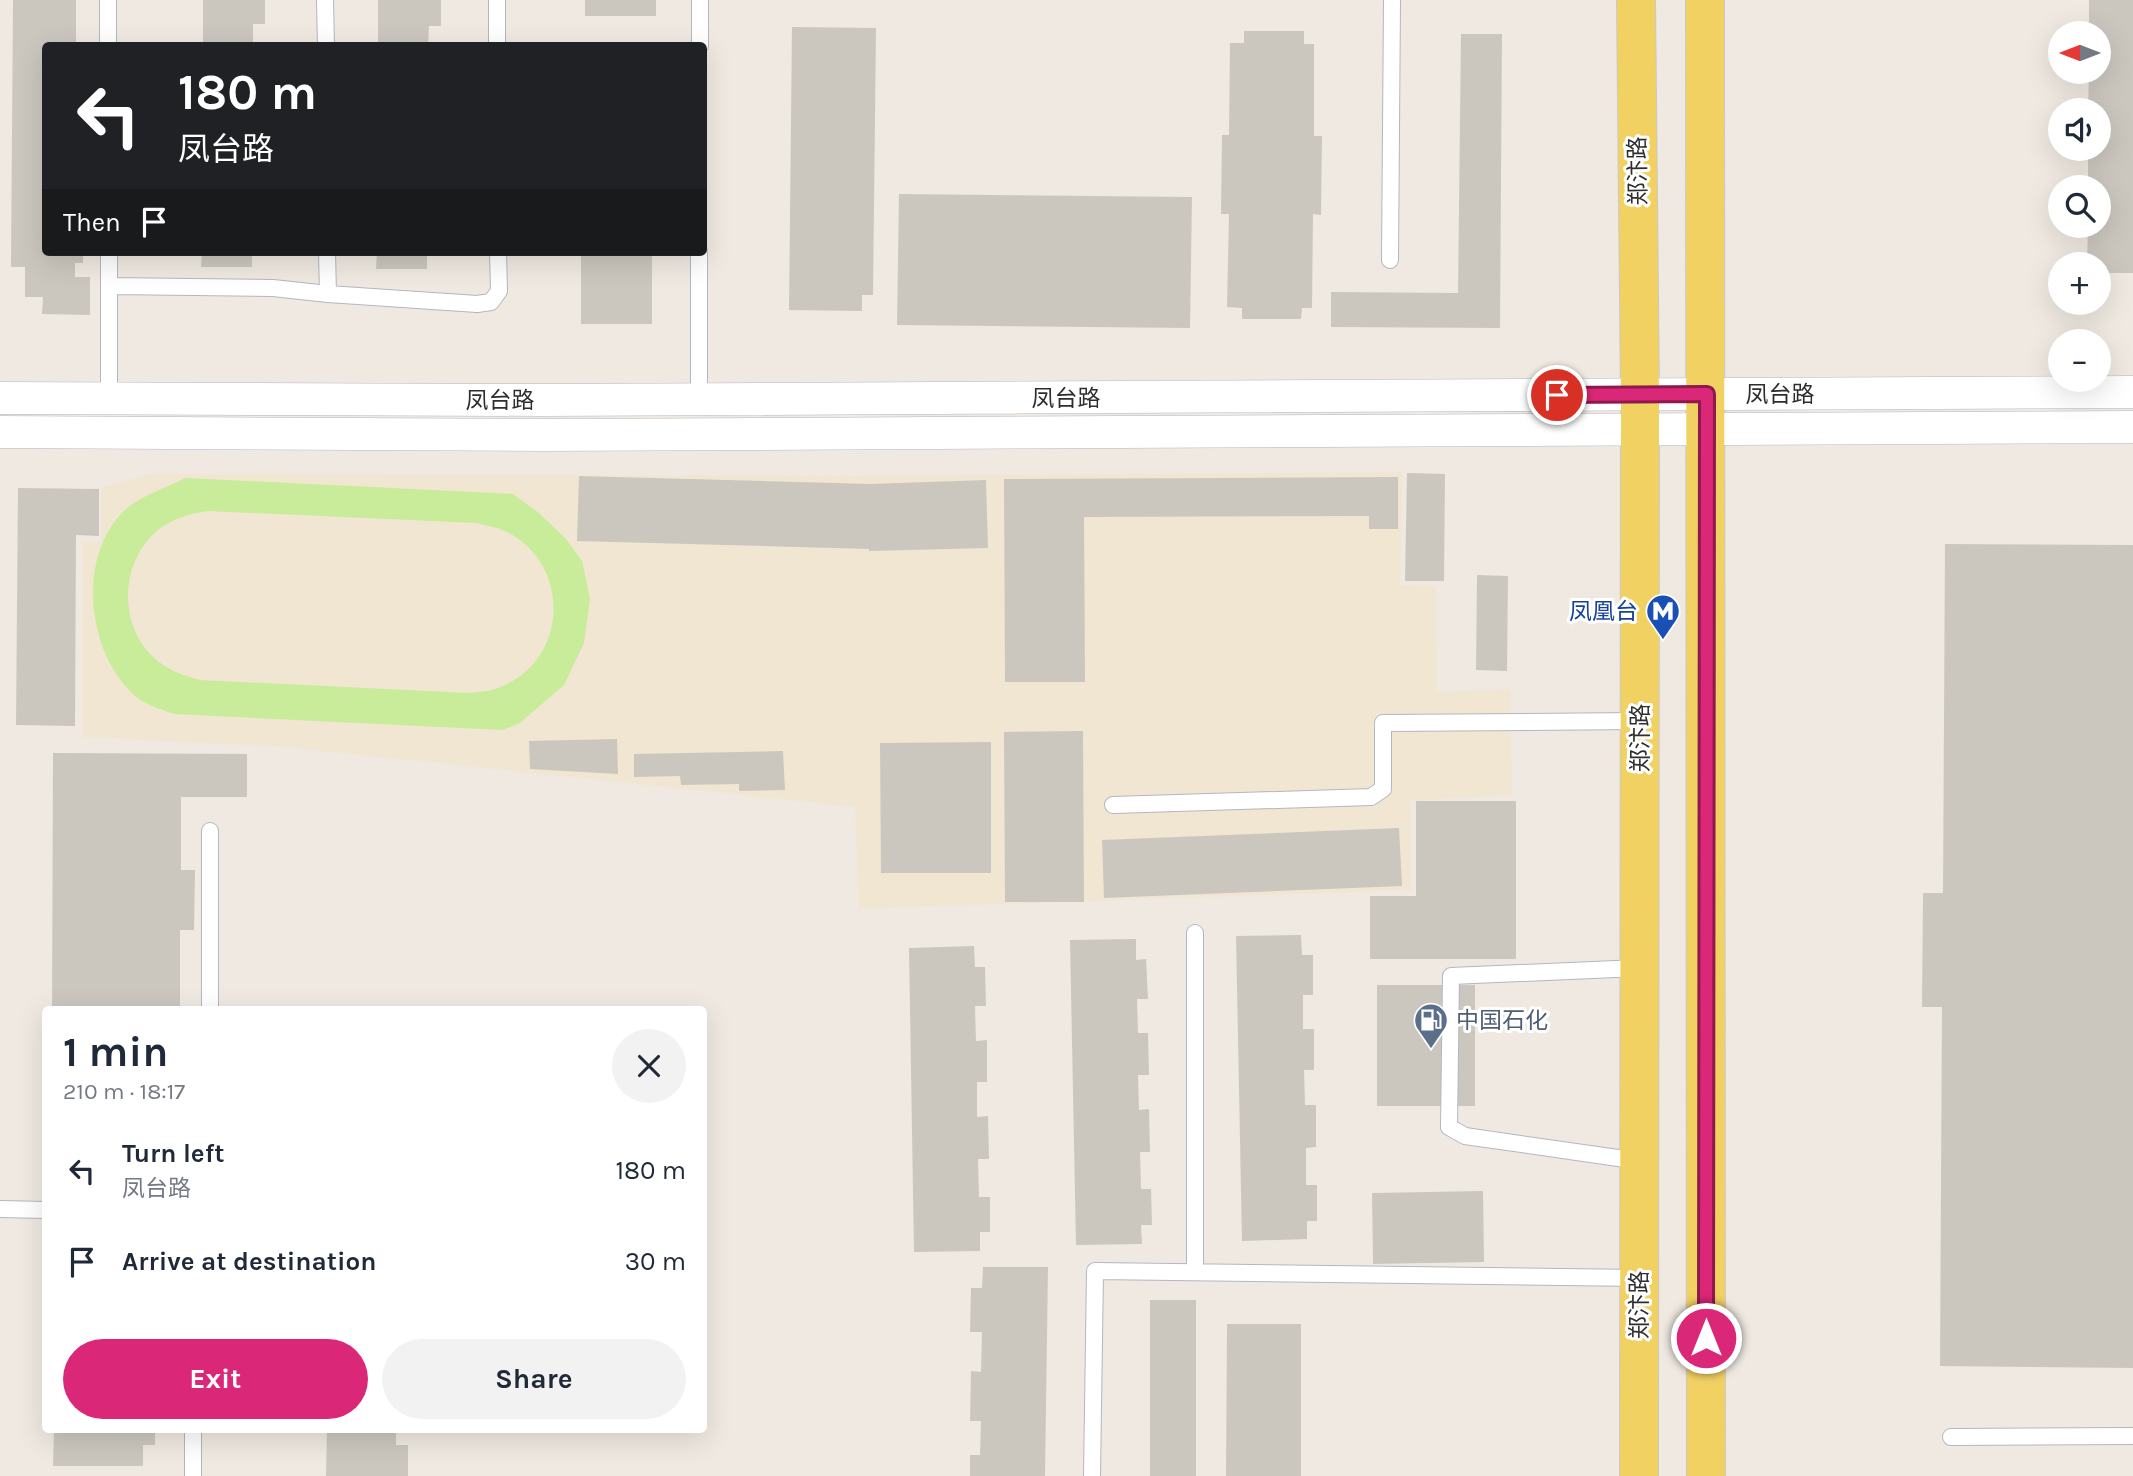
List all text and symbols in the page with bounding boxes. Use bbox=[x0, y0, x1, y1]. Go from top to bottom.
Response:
north arrow bbox=[2048, 21, 2110, 84]
map controls bbox=[2048, 21, 2111, 392]
text: 180 m bbox=[178, 64, 317, 121]
icon: left bbox=[63, 70, 154, 161]
button: sound bbox=[2048, 98, 2111, 161]
text: 凤台路 bbox=[178, 131, 274, 168]
street label: 郑汴路 bbox=[1624, 136, 1652, 206]
button: search bbox=[2048, 175, 2111, 238]
icon: arrive bbox=[135, 203, 173, 241]
text: Then bbox=[63, 207, 121, 238]
button: + bbox=[2048, 252, 2111, 315]
button: − bbox=[2048, 329, 2111, 392]
pin bbox=[1527, 365, 1587, 425]
icon: arrive bbox=[1538, 376, 1576, 414]
street label: 凤台路 bbox=[1746, 381, 1815, 408]
street label: 凤台路 bbox=[1032, 385, 1101, 412]
street label: 凤台路 bbox=[466, 387, 535, 414]
metro station icon: 凤凰台 bbox=[1644, 592, 1682, 641]
place label: 凤凰台 bbox=[1569, 598, 1638, 625]
street label: 郑汴路 bbox=[1627, 704, 1654, 773]
fuel station icon: 中国石化 bbox=[1412, 1001, 1450, 1050]
place label: 中国石化 bbox=[1456, 1007, 1548, 1034]
text: 1 min bbox=[63, 1027, 168, 1077]
button: close bbox=[612, 1029, 686, 1103]
text: 210 m · 18:17 bbox=[63, 1078, 185, 1105]
text: Turn left bbox=[122, 1138, 224, 1169]
icon: left bbox=[63, 1152, 101, 1190]
text: 180 m bbox=[616, 1155, 686, 1186]
text: 凤台路 bbox=[122, 1175, 191, 1202]
icon: arrive bbox=[63, 1243, 101, 1281]
text: Arrive at destination bbox=[122, 1246, 376, 1277]
text: 30 m bbox=[625, 1246, 686, 1277]
street label: 郑汴路 bbox=[1626, 1271, 1653, 1340]
position arrow bbox=[1669, 1301, 1743, 1375]
button: Exit bbox=[63, 1339, 368, 1419]
button: Share bbox=[382, 1339, 686, 1419]

